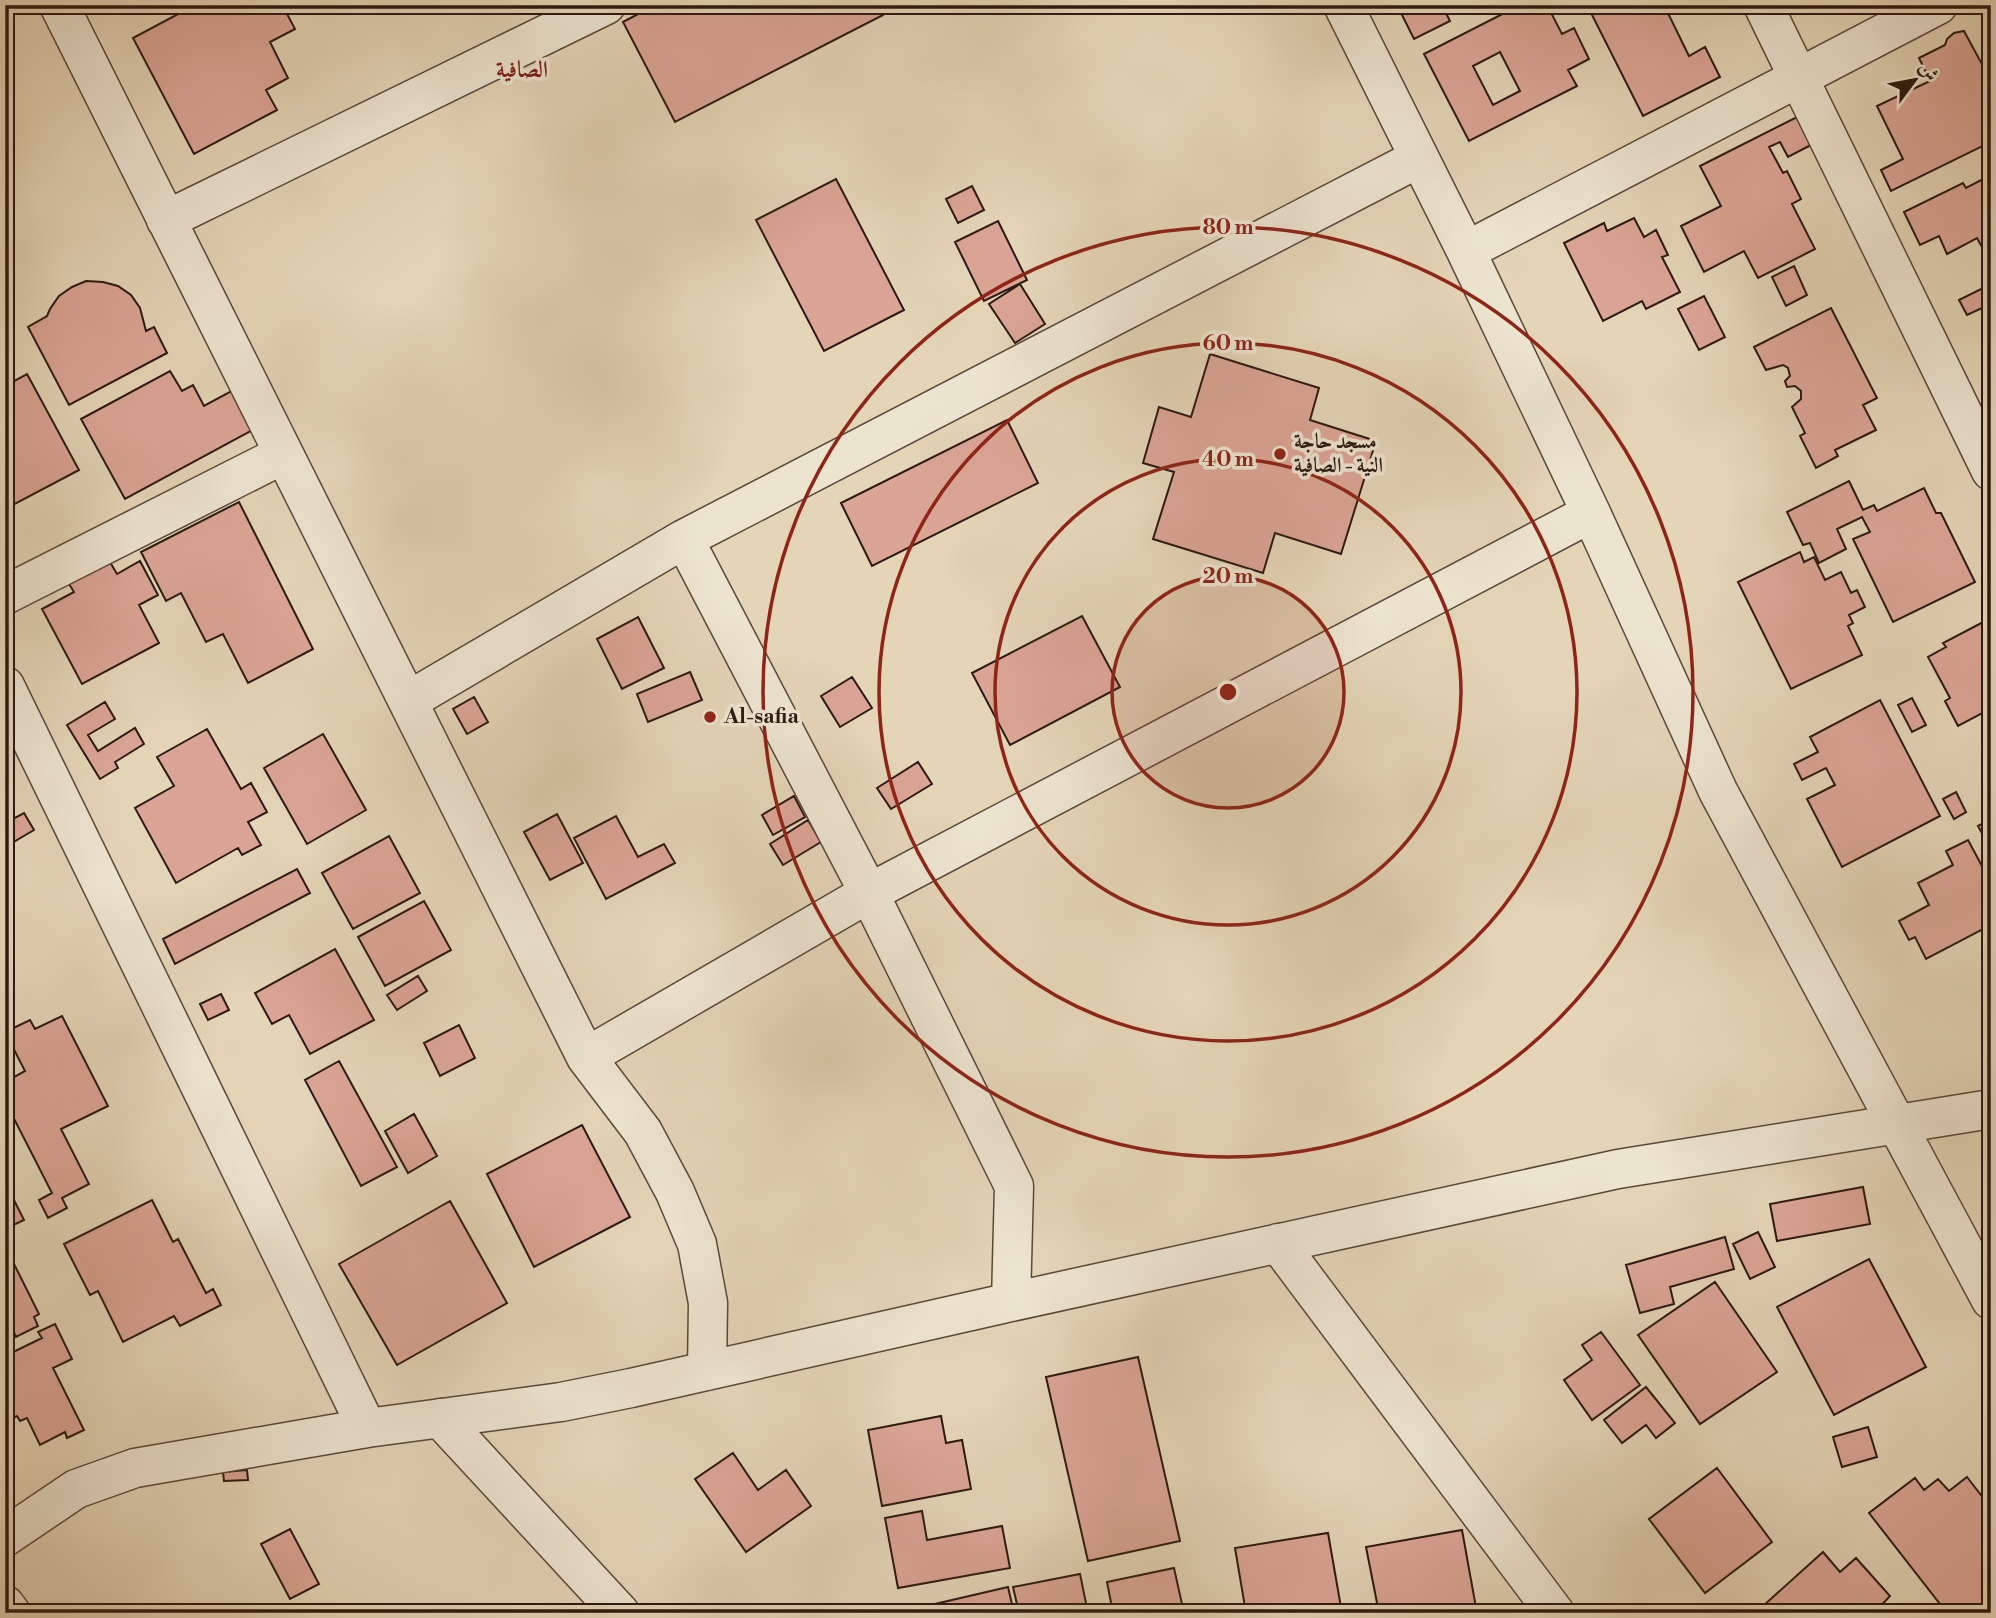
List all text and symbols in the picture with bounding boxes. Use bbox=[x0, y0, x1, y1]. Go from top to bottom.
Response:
north arrow bbox=[1881, 46, 1951, 116]
district label: الصافية bbox=[496, 56, 548, 84]
text: ش bbox=[1913, 57, 1944, 86]
text: 80 m bbox=[1202, 215, 1254, 241]
text: 60 m bbox=[1203, 331, 1253, 357]
place label: مسجد حاجة النية - الصافية bbox=[1294, 429, 1383, 479]
marker: مسجد حاجة النية - الصافية bbox=[1272, 446, 1288, 462]
text: 40 m bbox=[1202, 447, 1254, 473]
text: 20 m bbox=[1203, 564, 1253, 590]
centre of rings bbox=[1216, 680, 1240, 704]
place label: Al-safia bbox=[723, 704, 799, 730]
marker: Al-safia bbox=[702, 709, 718, 725]

